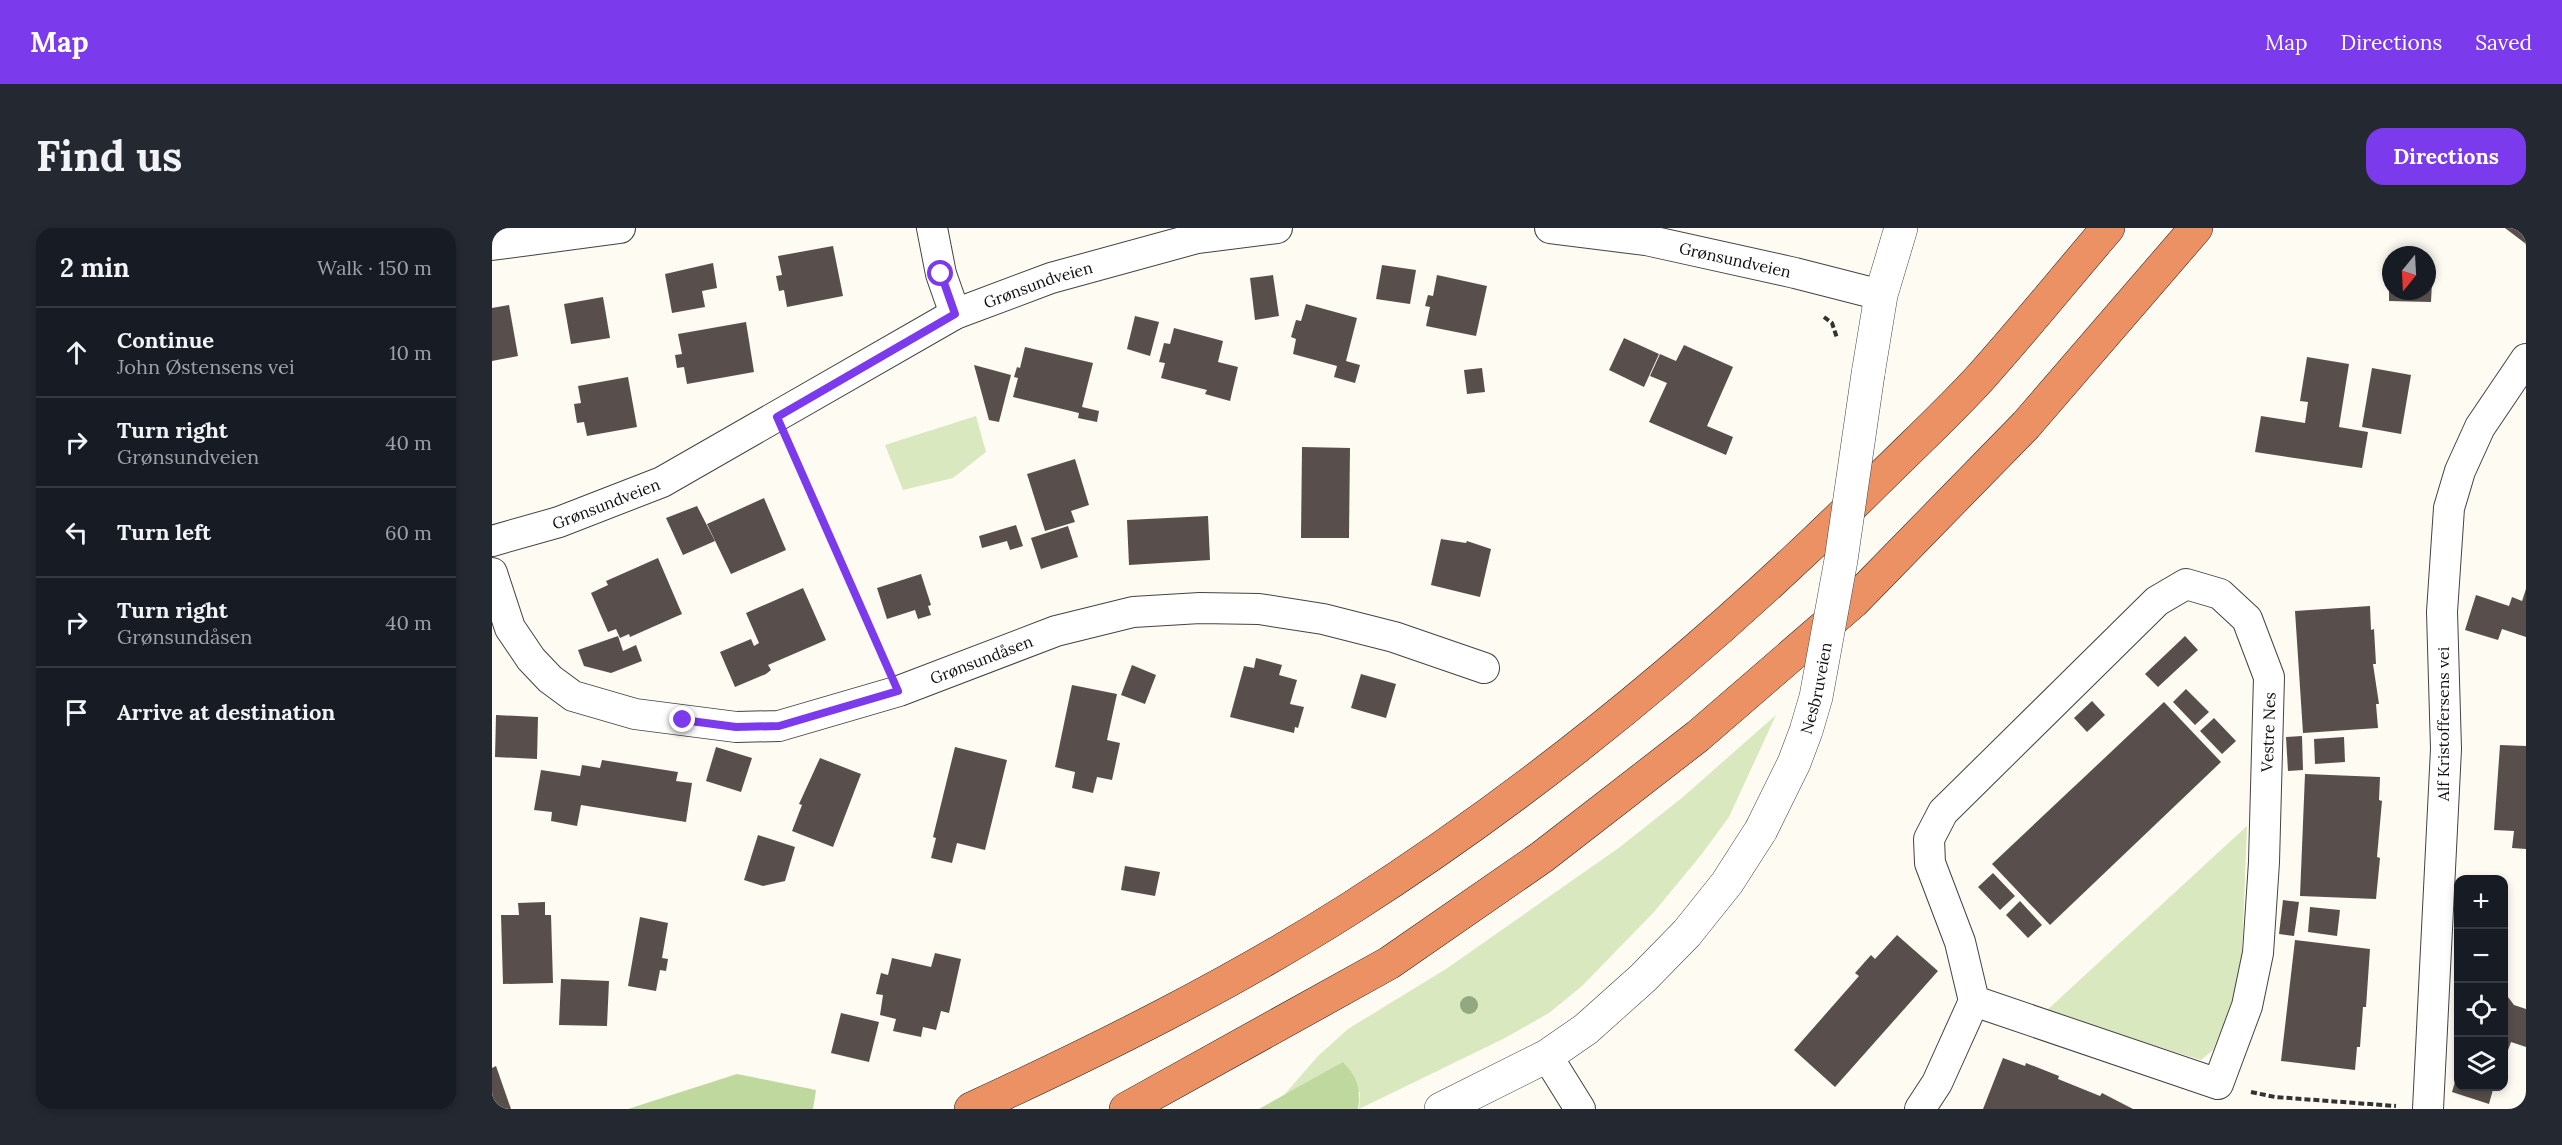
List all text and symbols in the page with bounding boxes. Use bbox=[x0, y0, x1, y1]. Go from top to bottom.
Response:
text: Map bbox=[30, 24, 89, 60]
text: Map bbox=[2265, 29, 2308, 56]
text: Directions bbox=[2341, 29, 2442, 56]
text: Saved bbox=[2475, 29, 2532, 56]
button: Directions bbox=[2366, 128, 2526, 185]
text: Find us bbox=[36, 129, 182, 183]
street label: Grønsundveien bbox=[1677, 238, 1793, 282]
north arrow bbox=[2382, 246, 2436, 300]
text: 2 min bbox=[60, 251, 130, 284]
text: Walk · 150 m bbox=[317, 255, 432, 280]
street label: Grønsundveien bbox=[981, 257, 1095, 312]
route start bbox=[927, 260, 953, 286]
text: Continue bbox=[117, 326, 214, 354]
icon: ahead bbox=[60, 336, 93, 369]
text: 10 m bbox=[389, 340, 432, 365]
text: John Østensens vei bbox=[117, 354, 295, 379]
text: Turn right bbox=[117, 416, 228, 444]
icon: right bbox=[60, 426, 93, 459]
text: 40 m bbox=[386, 430, 432, 455]
text: Grønsundveien bbox=[117, 444, 259, 469]
street label: Grønsundveien bbox=[550, 474, 663, 533]
icon: left bbox=[60, 516, 93, 549]
text: Turn left bbox=[117, 518, 211, 546]
text: 60 m bbox=[385, 520, 432, 545]
text: Turn right bbox=[117, 596, 228, 624]
icon: right bbox=[60, 606, 93, 639]
text: 40 m bbox=[386, 610, 432, 635]
text: Grønsundåsen bbox=[117, 624, 252, 649]
street label: Grønsundåsen bbox=[927, 631, 1036, 688]
street label: Nesbruveien bbox=[1796, 640, 1836, 736]
street label: Alf Kristoffersens vei bbox=[2433, 647, 2453, 802]
street label: Vestre Nes bbox=[2257, 692, 2279, 773]
icon: arrive bbox=[60, 696, 93, 729]
text: Arrive at destination bbox=[117, 698, 335, 726]
route end bbox=[669, 706, 695, 732]
map controls bbox=[2454, 875, 2508, 1091]
button: + bbox=[2454, 875, 2508, 929]
button: − bbox=[2454, 929, 2508, 983]
button: locate bbox=[2454, 983, 2508, 1037]
button: layers bbox=[2454, 1037, 2508, 1091]

